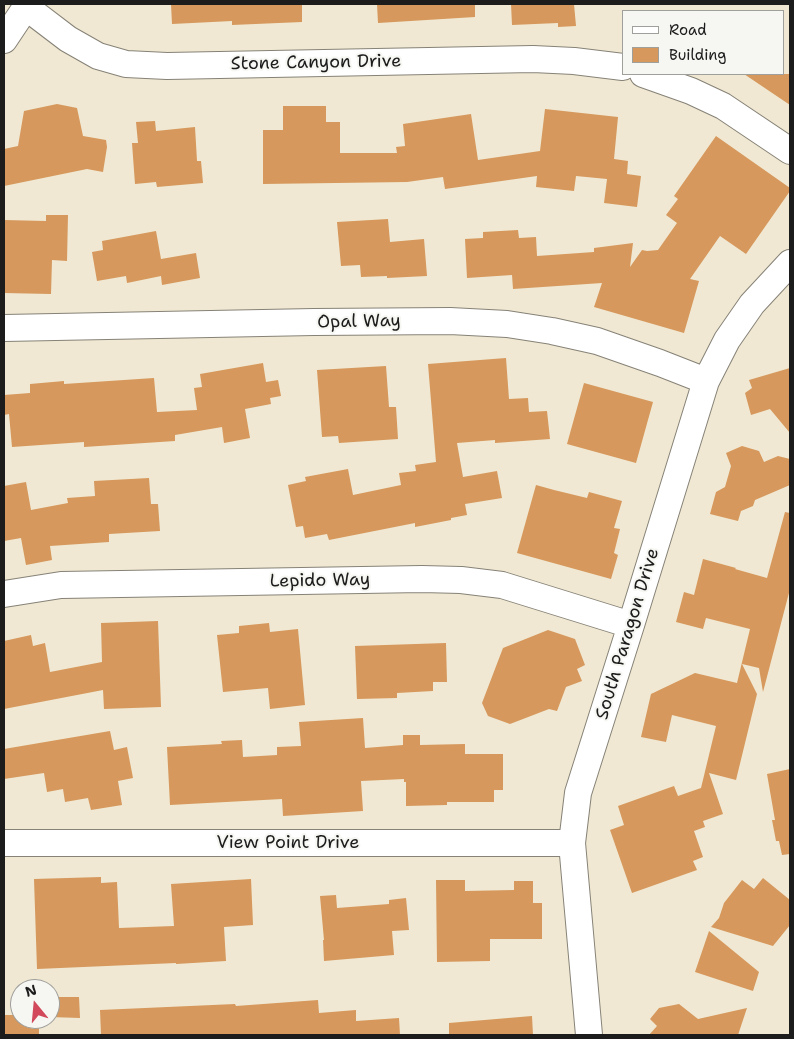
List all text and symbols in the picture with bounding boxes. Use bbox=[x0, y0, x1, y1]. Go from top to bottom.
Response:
legend bbox=[622, 10, 784, 75]
text: Road bbox=[669, 20, 707, 40]
text: Building bbox=[669, 45, 726, 65]
street label: Stone Canyon Drive bbox=[231, 51, 401, 75]
street label: Opal Way bbox=[317, 310, 401, 334]
street label: South Paragon Drive bbox=[592, 546, 664, 722]
street label: Lepido Way bbox=[270, 569, 370, 593]
street label: View Point Drive bbox=[216, 832, 360, 854]
north arrow bbox=[10, 979, 60, 1029]
text: N bbox=[23, 980, 39, 1001]

